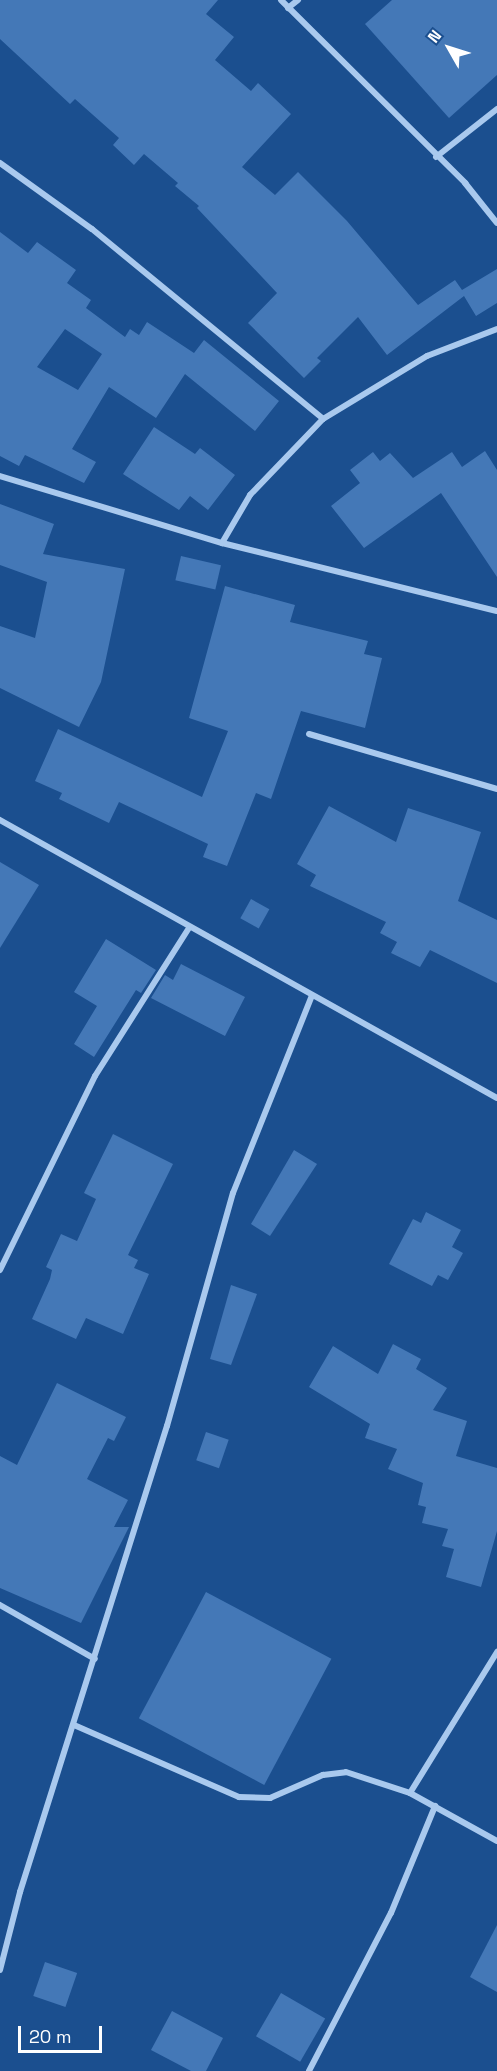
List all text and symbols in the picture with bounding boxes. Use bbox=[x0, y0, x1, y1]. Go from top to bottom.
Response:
north arrow bbox=[419, 18, 479, 78]
text: N bbox=[423, 26, 446, 47]
scale bar bbox=[21, 2014, 105, 2052]
text: 20 m bbox=[29, 2025, 72, 2048]

